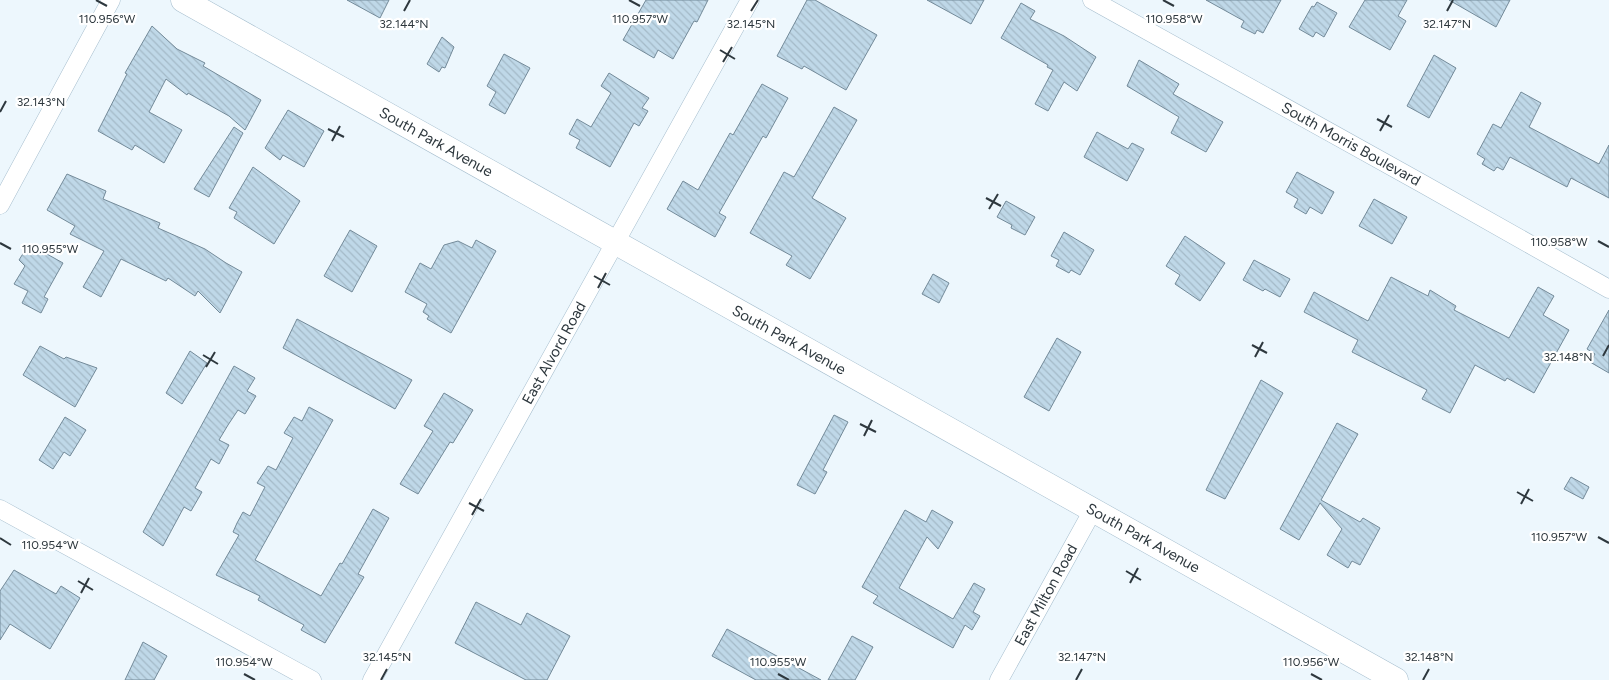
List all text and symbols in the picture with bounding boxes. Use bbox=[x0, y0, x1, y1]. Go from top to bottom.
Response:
text: 110.956°W bbox=[79, 12, 136, 26]
text: 110.957°W bbox=[612, 12, 669, 26]
text: 110.958°W bbox=[1145, 12, 1203, 26]
text: 32.144°N bbox=[379, 17, 429, 31]
text: 32.145°N bbox=[727, 17, 775, 31]
text: 32.147°N bbox=[1423, 17, 1471, 31]
text: 32.143°N bbox=[17, 95, 65, 109]
street label: South Morris Boulevard bbox=[1278, 98, 1424, 190]
street label: South Park Avenue bbox=[376, 103, 496, 181]
text: 110.958°W bbox=[1530, 235, 1588, 249]
text: 110.955°W bbox=[22, 242, 79, 256]
street label: East Alvord Road bbox=[518, 298, 590, 408]
street label: South Park Avenue bbox=[729, 301, 849, 379]
text: 32.148°N bbox=[1543, 350, 1593, 364]
street label: South Park Avenue bbox=[1083, 499, 1203, 577]
text: 110.957°W bbox=[1531, 530, 1588, 544]
text: 110.954°W bbox=[21, 538, 79, 552]
street label: East Milton Road bbox=[1011, 541, 1081, 649]
text: 32.145°N bbox=[363, 650, 411, 664]
text: 32.147°N bbox=[1058, 650, 1106, 664]
text: 32.148°N bbox=[1404, 650, 1454, 664]
text: 110.954°W bbox=[215, 655, 273, 669]
text: 110.955°W bbox=[750, 655, 807, 669]
text: 110.956°W bbox=[1283, 655, 1340, 669]

